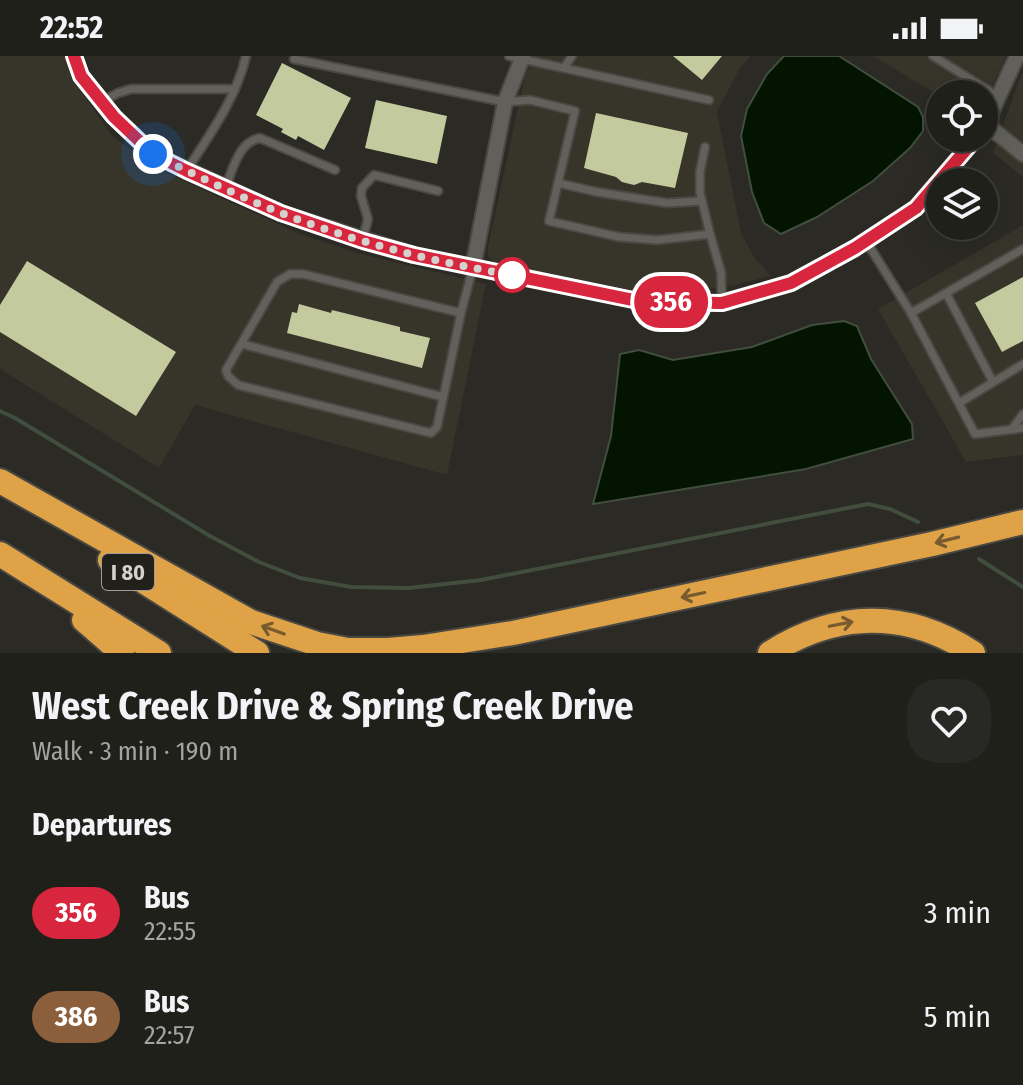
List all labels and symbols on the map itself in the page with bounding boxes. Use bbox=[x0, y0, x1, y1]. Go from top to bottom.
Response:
your location bbox=[133, 134, 173, 174]
unlabelled marker bbox=[495, 258, 529, 292]
line badge: 356 bbox=[625, 276, 717, 328]
one-way arrow bbox=[935, 534, 961, 549]
road number: I 80 bbox=[102, 554, 154, 590]
one-way arrow bbox=[681, 588, 706, 603]
one-way arrow bbox=[828, 615, 853, 630]
one-way arrow bbox=[261, 622, 286, 637]

